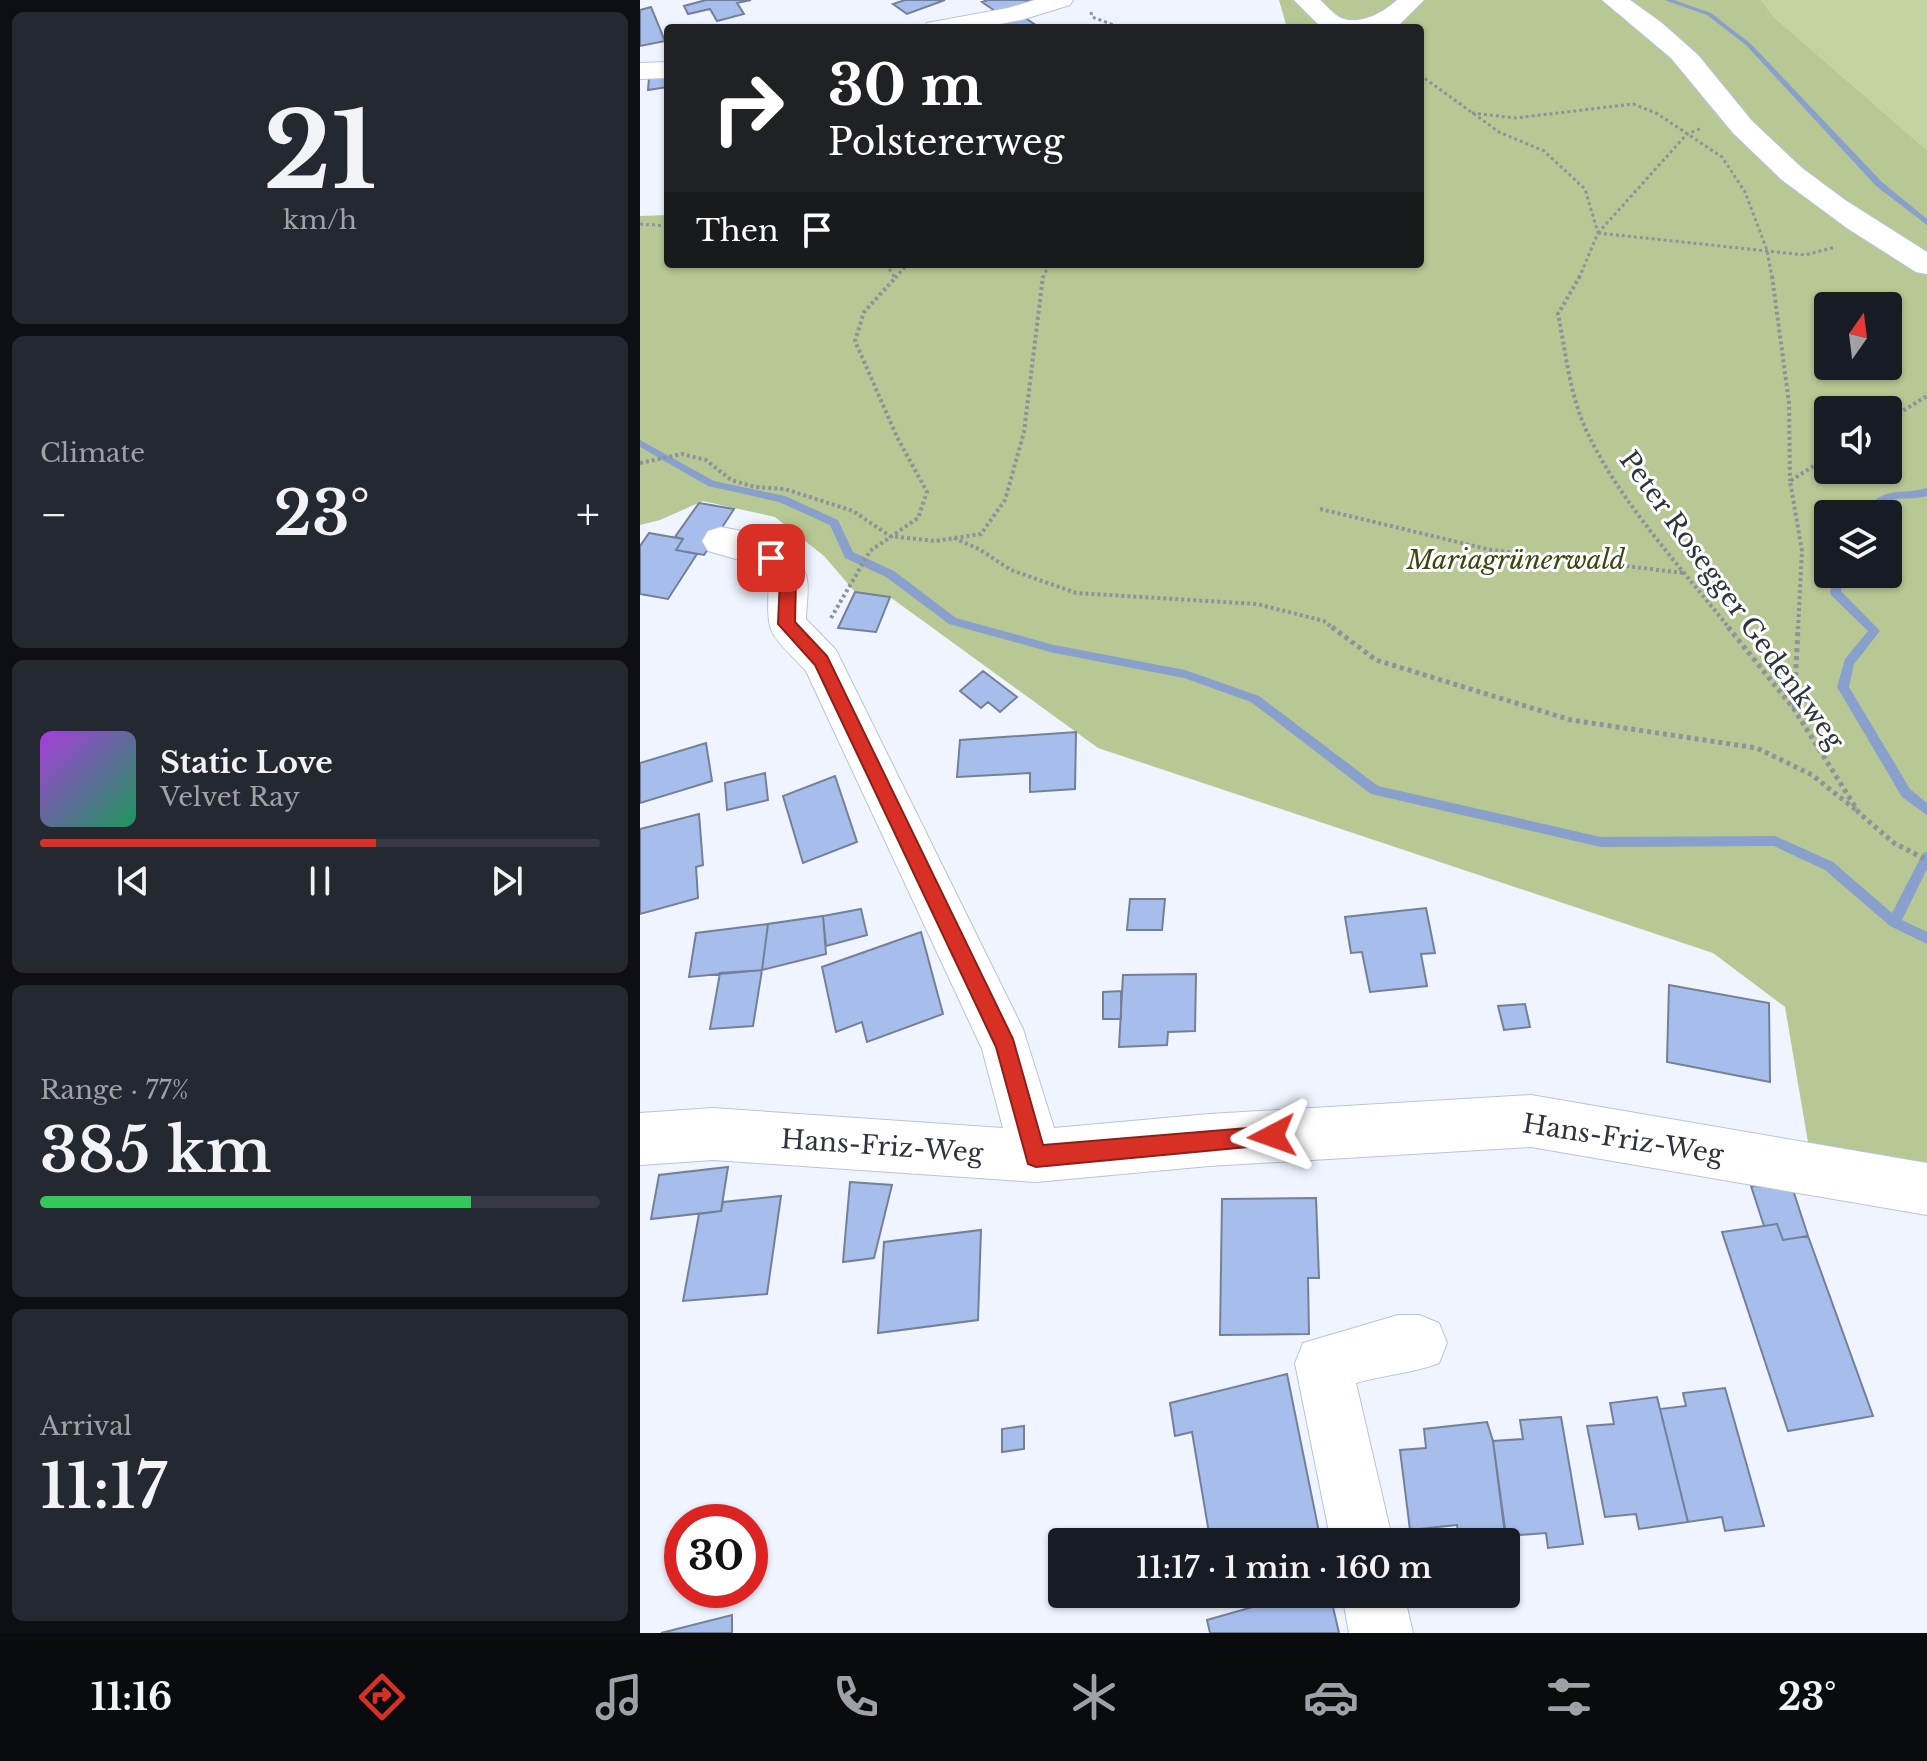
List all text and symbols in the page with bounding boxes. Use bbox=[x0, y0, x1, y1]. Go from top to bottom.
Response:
text: 30 m bbox=[828, 51, 983, 120]
icon: right bbox=[696, 56, 800, 160]
text: 21 bbox=[263, 87, 377, 216]
text: Polstererweg bbox=[828, 120, 1064, 165]
text: km/h bbox=[283, 204, 357, 236]
icon: arrive bbox=[795, 208, 839, 252]
text: Then bbox=[696, 212, 779, 249]
north arrow bbox=[1814, 292, 1902, 380]
map controls bbox=[1814, 292, 1902, 588]
button: sound bbox=[1814, 396, 1902, 484]
text: Climate bbox=[40, 437, 145, 469]
street label: Peter Rosegger Gedenkweg bbox=[1613, 445, 1851, 756]
text: 23° bbox=[274, 477, 370, 551]
text: − bbox=[40, 487, 68, 542]
text: + bbox=[576, 487, 600, 542]
button: layers bbox=[1814, 500, 1902, 588]
pin bbox=[737, 524, 805, 592]
icon: arrive bbox=[749, 536, 793, 580]
park label: Mariagrünerwald bbox=[1406, 544, 1626, 576]
text: Static Love bbox=[160, 744, 333, 781]
text: Velvet Ray bbox=[160, 781, 300, 813]
icon: previous bbox=[111, 859, 155, 903]
icon: pause bbox=[298, 859, 342, 903]
icon: next bbox=[485, 859, 529, 903]
text: Range · 77% bbox=[40, 1074, 189, 1106]
position arrow bbox=[1230, 1094, 1314, 1178]
street label: Hans-Friz-Weg bbox=[1520, 1107, 1726, 1171]
text: 385 km bbox=[40, 1114, 272, 1188]
street label: Hans-Friz-Weg bbox=[780, 1123, 985, 1169]
text: Arrival bbox=[40, 1410, 132, 1442]
text: 11:17 bbox=[40, 1450, 167, 1524]
speed limit sign: 30 bbox=[664, 1504, 768, 1608]
text: 11:17 · 1 min · 160 m bbox=[1136, 1549, 1432, 1586]
icon: directions bbox=[354, 1669, 410, 1725]
icon: music bbox=[591, 1669, 647, 1725]
icon: phone bbox=[828, 1669, 884, 1725]
icon: climate bbox=[1066, 1669, 1122, 1725]
icon: car bbox=[1303, 1669, 1359, 1725]
icon: filters bbox=[1541, 1669, 1597, 1725]
text: 11:16 bbox=[91, 1675, 172, 1720]
text: 23° bbox=[1778, 1675, 1836, 1720]

